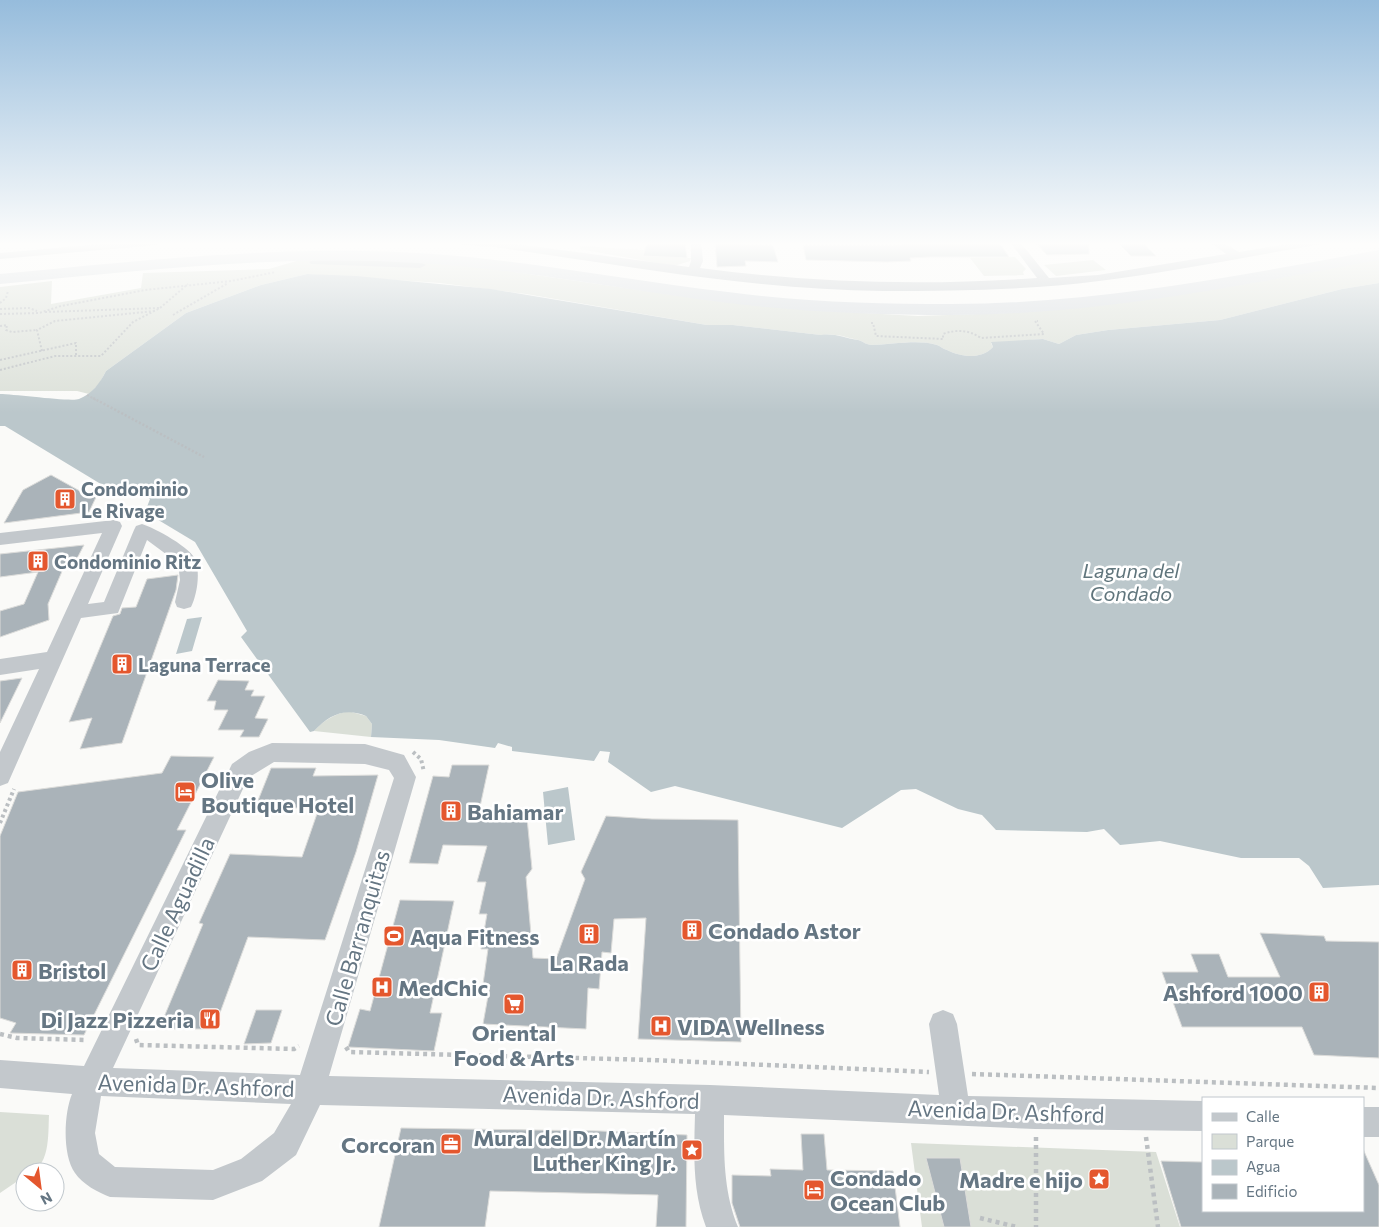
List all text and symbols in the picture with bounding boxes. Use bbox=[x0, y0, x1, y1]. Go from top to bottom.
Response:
place label: Condominio Le Rivage bbox=[81, 477, 188, 522]
building icon: Condominio Le Rivage bbox=[53, 487, 77, 511]
building icon: Condominio Ritz bbox=[26, 549, 50, 573]
place label: Condominio Ritz bbox=[54, 550, 201, 573]
water label: Laguna del Condado bbox=[1083, 558, 1180, 605]
building icon: Laguna Terrace bbox=[110, 652, 134, 676]
place label: Laguna Terrace bbox=[138, 653, 271, 676]
place label: Olive Boutique Hotel bbox=[201, 766, 354, 818]
hotel icon: Olive Boutique Hotel bbox=[173, 780, 197, 804]
place label: Bahiamar bbox=[467, 798, 563, 825]
building icon: Bahiamar bbox=[439, 799, 463, 823]
street label: Calle Aguadilla bbox=[134, 833, 220, 975]
street label: Calle Barranquitas bbox=[319, 847, 395, 1029]
place label: Condado Astor bbox=[708, 917, 861, 944]
building icon: Condado Astor bbox=[680, 918, 704, 942]
building icon: La Rada bbox=[577, 922, 601, 946]
place label: Aqua Fitness bbox=[410, 923, 539, 950]
sports icon: Aqua Fitness bbox=[382, 924, 406, 948]
place label: La Rada bbox=[549, 949, 629, 976]
place label: Bristol bbox=[38, 957, 106, 984]
building icon: Bristol bbox=[10, 958, 34, 982]
place label: MedChic bbox=[398, 974, 488, 1001]
hospital icon: MedChic bbox=[370, 975, 394, 999]
place label: Ashford 1000 bbox=[1163, 979, 1303, 1006]
building icon: Ashford 1000 bbox=[1307, 980, 1331, 1004]
supermarket icon: Oriental Food & Arts bbox=[502, 992, 526, 1016]
place label: Di Jazz Pizzeria bbox=[41, 1006, 194, 1033]
restaurant icon: Di Jazz Pizzeria bbox=[198, 1007, 222, 1031]
place label: VIDA Wellness bbox=[677, 1013, 825, 1040]
hospital icon: VIDA Wellness bbox=[649, 1014, 673, 1038]
place label: Oriental Food & Arts bbox=[453, 1019, 575, 1071]
street label: Avenida Dr. Ashford bbox=[97, 1068, 295, 1102]
street label: Avenida Dr. Ashford bbox=[502, 1080, 700, 1114]
street label: Avenida Dr. Ashford bbox=[907, 1094, 1105, 1128]
legend bbox=[1202, 1097, 1364, 1212]
text: Calle bbox=[1246, 1107, 1280, 1125]
place label: Mural del Dr. Martín Luther King Jr. bbox=[473, 1124, 676, 1176]
place label: Corcoran bbox=[341, 1131, 435, 1158]
office icon: Corcoran bbox=[439, 1132, 463, 1156]
text: Parque bbox=[1246, 1132, 1294, 1150]
place icon: Mural del Dr. Martín Luther King Jr. bbox=[680, 1138, 704, 1162]
text: Agua bbox=[1246, 1157, 1280, 1175]
north arrow bbox=[15, 1162, 65, 1212]
place label: Condado Ocean Club bbox=[830, 1164, 945, 1216]
place label: Madre e hijo bbox=[959, 1166, 1083, 1193]
place icon: Madre e hijo bbox=[1087, 1167, 1111, 1191]
hotel icon: Condado Ocean Club bbox=[802, 1178, 826, 1202]
text: Edificio bbox=[1246, 1182, 1297, 1200]
text: N bbox=[38, 1189, 55, 1209]

